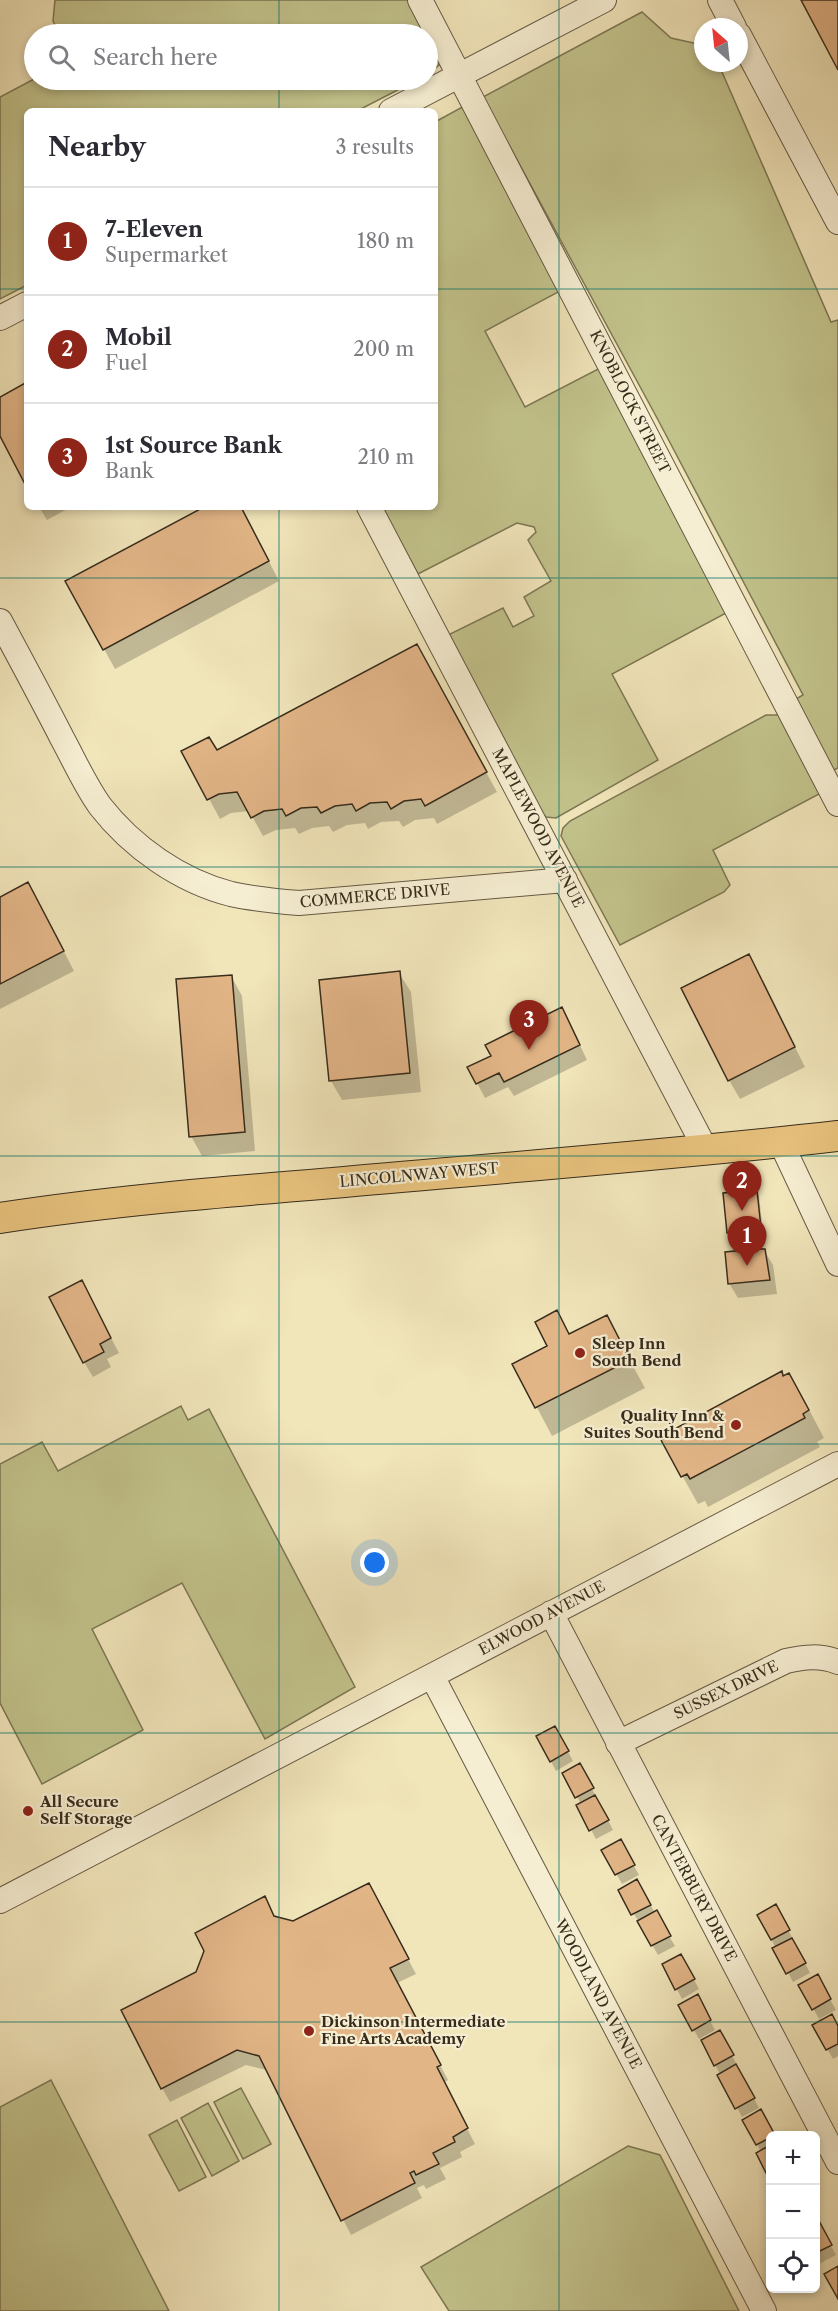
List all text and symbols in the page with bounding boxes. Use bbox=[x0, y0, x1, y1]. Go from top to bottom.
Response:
north arrow bbox=[694, 18, 748, 72]
search box bbox=[24, 24, 438, 90]
icon: search bbox=[45, 41, 78, 74]
text: Search here bbox=[93, 44, 218, 71]
text: Nearby bbox=[48, 131, 146, 163]
text: 3 results bbox=[336, 135, 414, 159]
text: 7-Eleven bbox=[105, 216, 203, 243]
text: 1 bbox=[63, 229, 72, 253]
text: 180 m bbox=[357, 229, 414, 253]
text: Supermarket bbox=[105, 243, 228, 267]
text: Mobil bbox=[105, 324, 172, 351]
street label: KNOBLOCK STREET bbox=[586, 327, 675, 478]
text: 2 bbox=[62, 337, 73, 361]
text: 200 m bbox=[353, 337, 414, 361]
text: Fuel bbox=[105, 351, 147, 375]
text: 1st Source Bank bbox=[105, 432, 282, 459]
text: 3 bbox=[62, 445, 73, 469]
text: 210 m bbox=[357, 445, 414, 469]
text: Bank bbox=[105, 459, 154, 483]
street label: MAPLEWOOD AVENUE bbox=[488, 745, 589, 911]
street label: COMMERCE DRIVE bbox=[299, 879, 451, 912]
pin: 3 bbox=[510, 1000, 548, 1050]
street label: LINCOLNWAY WEST bbox=[339, 1158, 500, 1191]
pin: 2 bbox=[722, 1162, 762, 1211]
pin: 1 bbox=[728, 1216, 766, 1266]
place label: Sleep Inn South Bend bbox=[592, 1334, 682, 1370]
marker: Sleep Inn South Bend bbox=[573, 1346, 587, 1360]
place label: Quality Inn & Suites South Bend bbox=[584, 1406, 725, 1442]
marker: Quality Inn & Suites South Bend bbox=[729, 1418, 743, 1432]
your location bbox=[360, 1548, 389, 1577]
street label: ELWOOD AVENUE bbox=[475, 1576, 608, 1659]
street label: SUSSEX DRIVE bbox=[670, 1656, 781, 1723]
place label: All Secure Self Storage bbox=[39, 1792, 132, 1828]
marker: All Secure Self Storage bbox=[21, 1804, 35, 1818]
street label: CANTERBURY DRIVE bbox=[648, 1811, 741, 1965]
street label: WOODLAND AVENUE bbox=[550, 1915, 646, 2072]
place label: Dickinson Intermediate Fine Arts Academy bbox=[321, 2012, 506, 2048]
marker: Dickinson Intermediate Fine Arts Academy bbox=[302, 2024, 316, 2038]
map controls bbox=[766, 2131, 820, 2293]
button: + bbox=[766, 2131, 820, 2185]
button: − bbox=[766, 2185, 820, 2239]
button: locate bbox=[766, 2239, 820, 2293]

